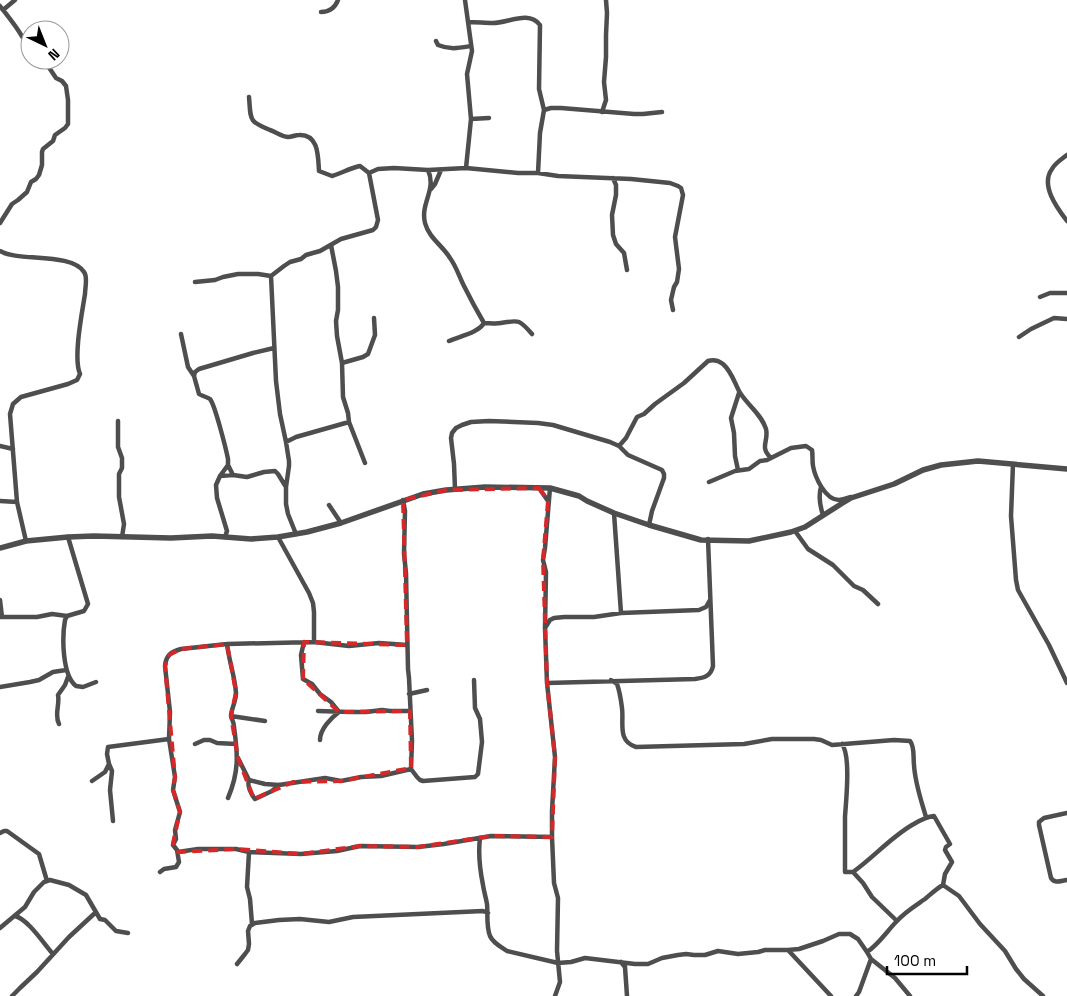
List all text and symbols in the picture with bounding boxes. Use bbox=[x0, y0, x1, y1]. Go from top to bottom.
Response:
north arrow bbox=[20, 20, 70, 70]
text: N bbox=[44, 45, 63, 64]
scale bar bbox=[887, 944, 967, 976]
text: 100 m bbox=[894, 951, 936, 970]

